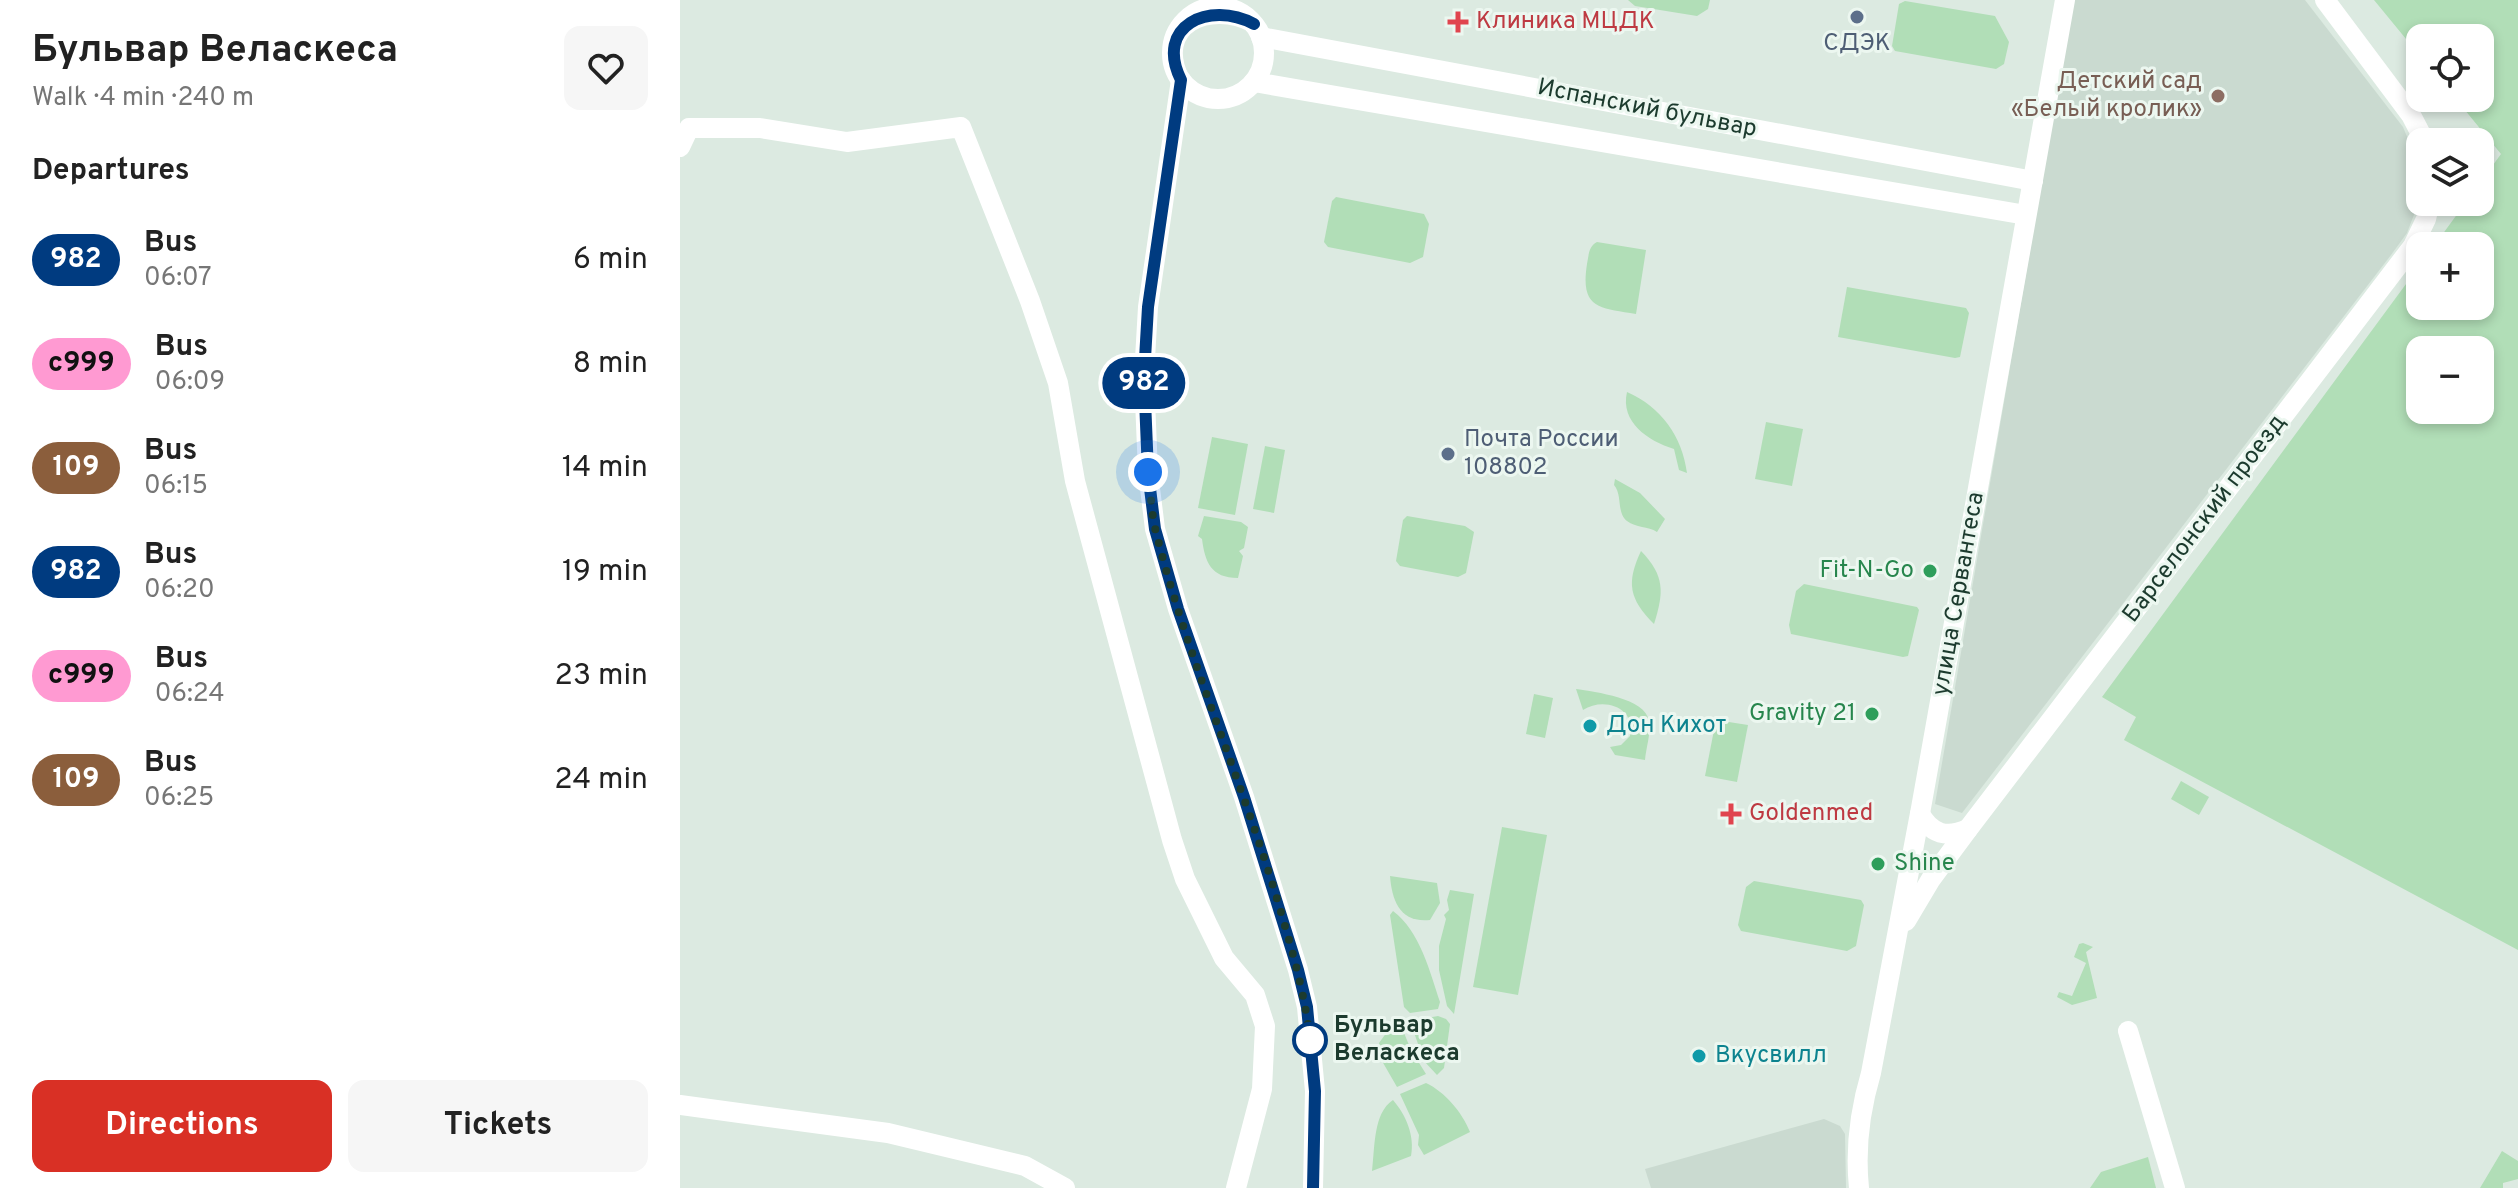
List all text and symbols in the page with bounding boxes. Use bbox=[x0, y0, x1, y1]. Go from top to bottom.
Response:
place label: Клиника МЦДК bbox=[1476, 7, 1655, 37]
marker: СДЭК bbox=[1848, 8, 1866, 26]
marker: Клиника МЦДК bbox=[1447, 11, 1469, 33]
map controls bbox=[2406, 24, 2494, 424]
button: locate bbox=[2406, 24, 2494, 112]
button: heart bbox=[564, 26, 648, 110]
text: Бульвар Веласкеса bbox=[32, 27, 398, 76]
place label: СДЭК bbox=[1823, 29, 1891, 59]
place label: Детский сад «Белый кролик» bbox=[2011, 67, 2202, 125]
street label: Испанский бульвар bbox=[1535, 73, 1759, 145]
text: Walk · 4 min · 240 m bbox=[32, 82, 254, 115]
marker: Детский сад «Белый кролик» bbox=[2209, 87, 2227, 105]
button: layers bbox=[2406, 128, 2494, 216]
text: Departures bbox=[32, 153, 190, 190]
text: Bus bbox=[144, 225, 197, 262]
button: + bbox=[2406, 232, 2494, 320]
text: 982 bbox=[50, 242, 102, 278]
text: 6 min bbox=[573, 242, 648, 279]
text: 06:07 bbox=[144, 262, 212, 295]
text: Bus bbox=[155, 329, 208, 366]
button: − bbox=[2406, 336, 2494, 424]
text: с999 bbox=[48, 346, 115, 382]
text: 8 min bbox=[573, 346, 648, 383]
line badge: 982 bbox=[1098, 357, 1190, 409]
text: 982 bbox=[1118, 365, 1170, 401]
text: 06:09 bbox=[155, 366, 225, 399]
street label: Барселонский проезд bbox=[2117, 409, 2293, 629]
place label: Почта России 108802 bbox=[1464, 425, 1619, 483]
text: Bus bbox=[144, 433, 197, 470]
marker: Почта России 108802 bbox=[1439, 445, 1457, 463]
text: 109 bbox=[53, 450, 99, 486]
text: 14 min bbox=[562, 450, 648, 487]
your location bbox=[1128, 452, 1168, 492]
text: 06:15 bbox=[144, 470, 208, 503]
street label: улица Сервантеса bbox=[1926, 490, 1992, 698]
text: Bus bbox=[144, 537, 197, 574]
text: 982 bbox=[50, 554, 102, 590]
text: 19 min bbox=[562, 554, 648, 591]
place label: Fit-N-Go bbox=[1820, 556, 1914, 586]
marker: Fit-N-Go bbox=[1921, 562, 1939, 580]
text: 06:20 bbox=[144, 574, 215, 607]
text: Bus bbox=[155, 641, 208, 678]
text: с999 bbox=[48, 658, 115, 694]
text: 23 min bbox=[555, 658, 648, 695]
text: 06:24 bbox=[155, 678, 225, 711]
place label: Gravity 21 bbox=[1749, 699, 1856, 729]
marker: Gravity 21 bbox=[1863, 705, 1881, 723]
place label: Дон Кихот bbox=[1606, 711, 1727, 741]
marker: Дон Кихот bbox=[1581, 717, 1599, 735]
text: Bus bbox=[144, 745, 197, 782]
text: 109 bbox=[53, 762, 99, 798]
text: 24 min bbox=[554, 762, 648, 799]
text: 06:25 bbox=[144, 782, 214, 815]
place label: Goldenmed bbox=[1749, 799, 1873, 829]
marker: Goldenmed bbox=[1720, 803, 1742, 825]
place label: Shine bbox=[1894, 849, 1955, 879]
marker: Shine bbox=[1869, 855, 1887, 873]
place label: Бульвар Веласкеса bbox=[1334, 1011, 1460, 1069]
marker: Бульвар Веласкеса bbox=[1293, 1023, 1327, 1057]
place label: Вкусвилл bbox=[1715, 1041, 1827, 1071]
marker: Вкусвилл bbox=[1690, 1047, 1708, 1065]
button: Directions bbox=[32, 1080, 332, 1172]
button: Tickets bbox=[348, 1080, 648, 1172]

